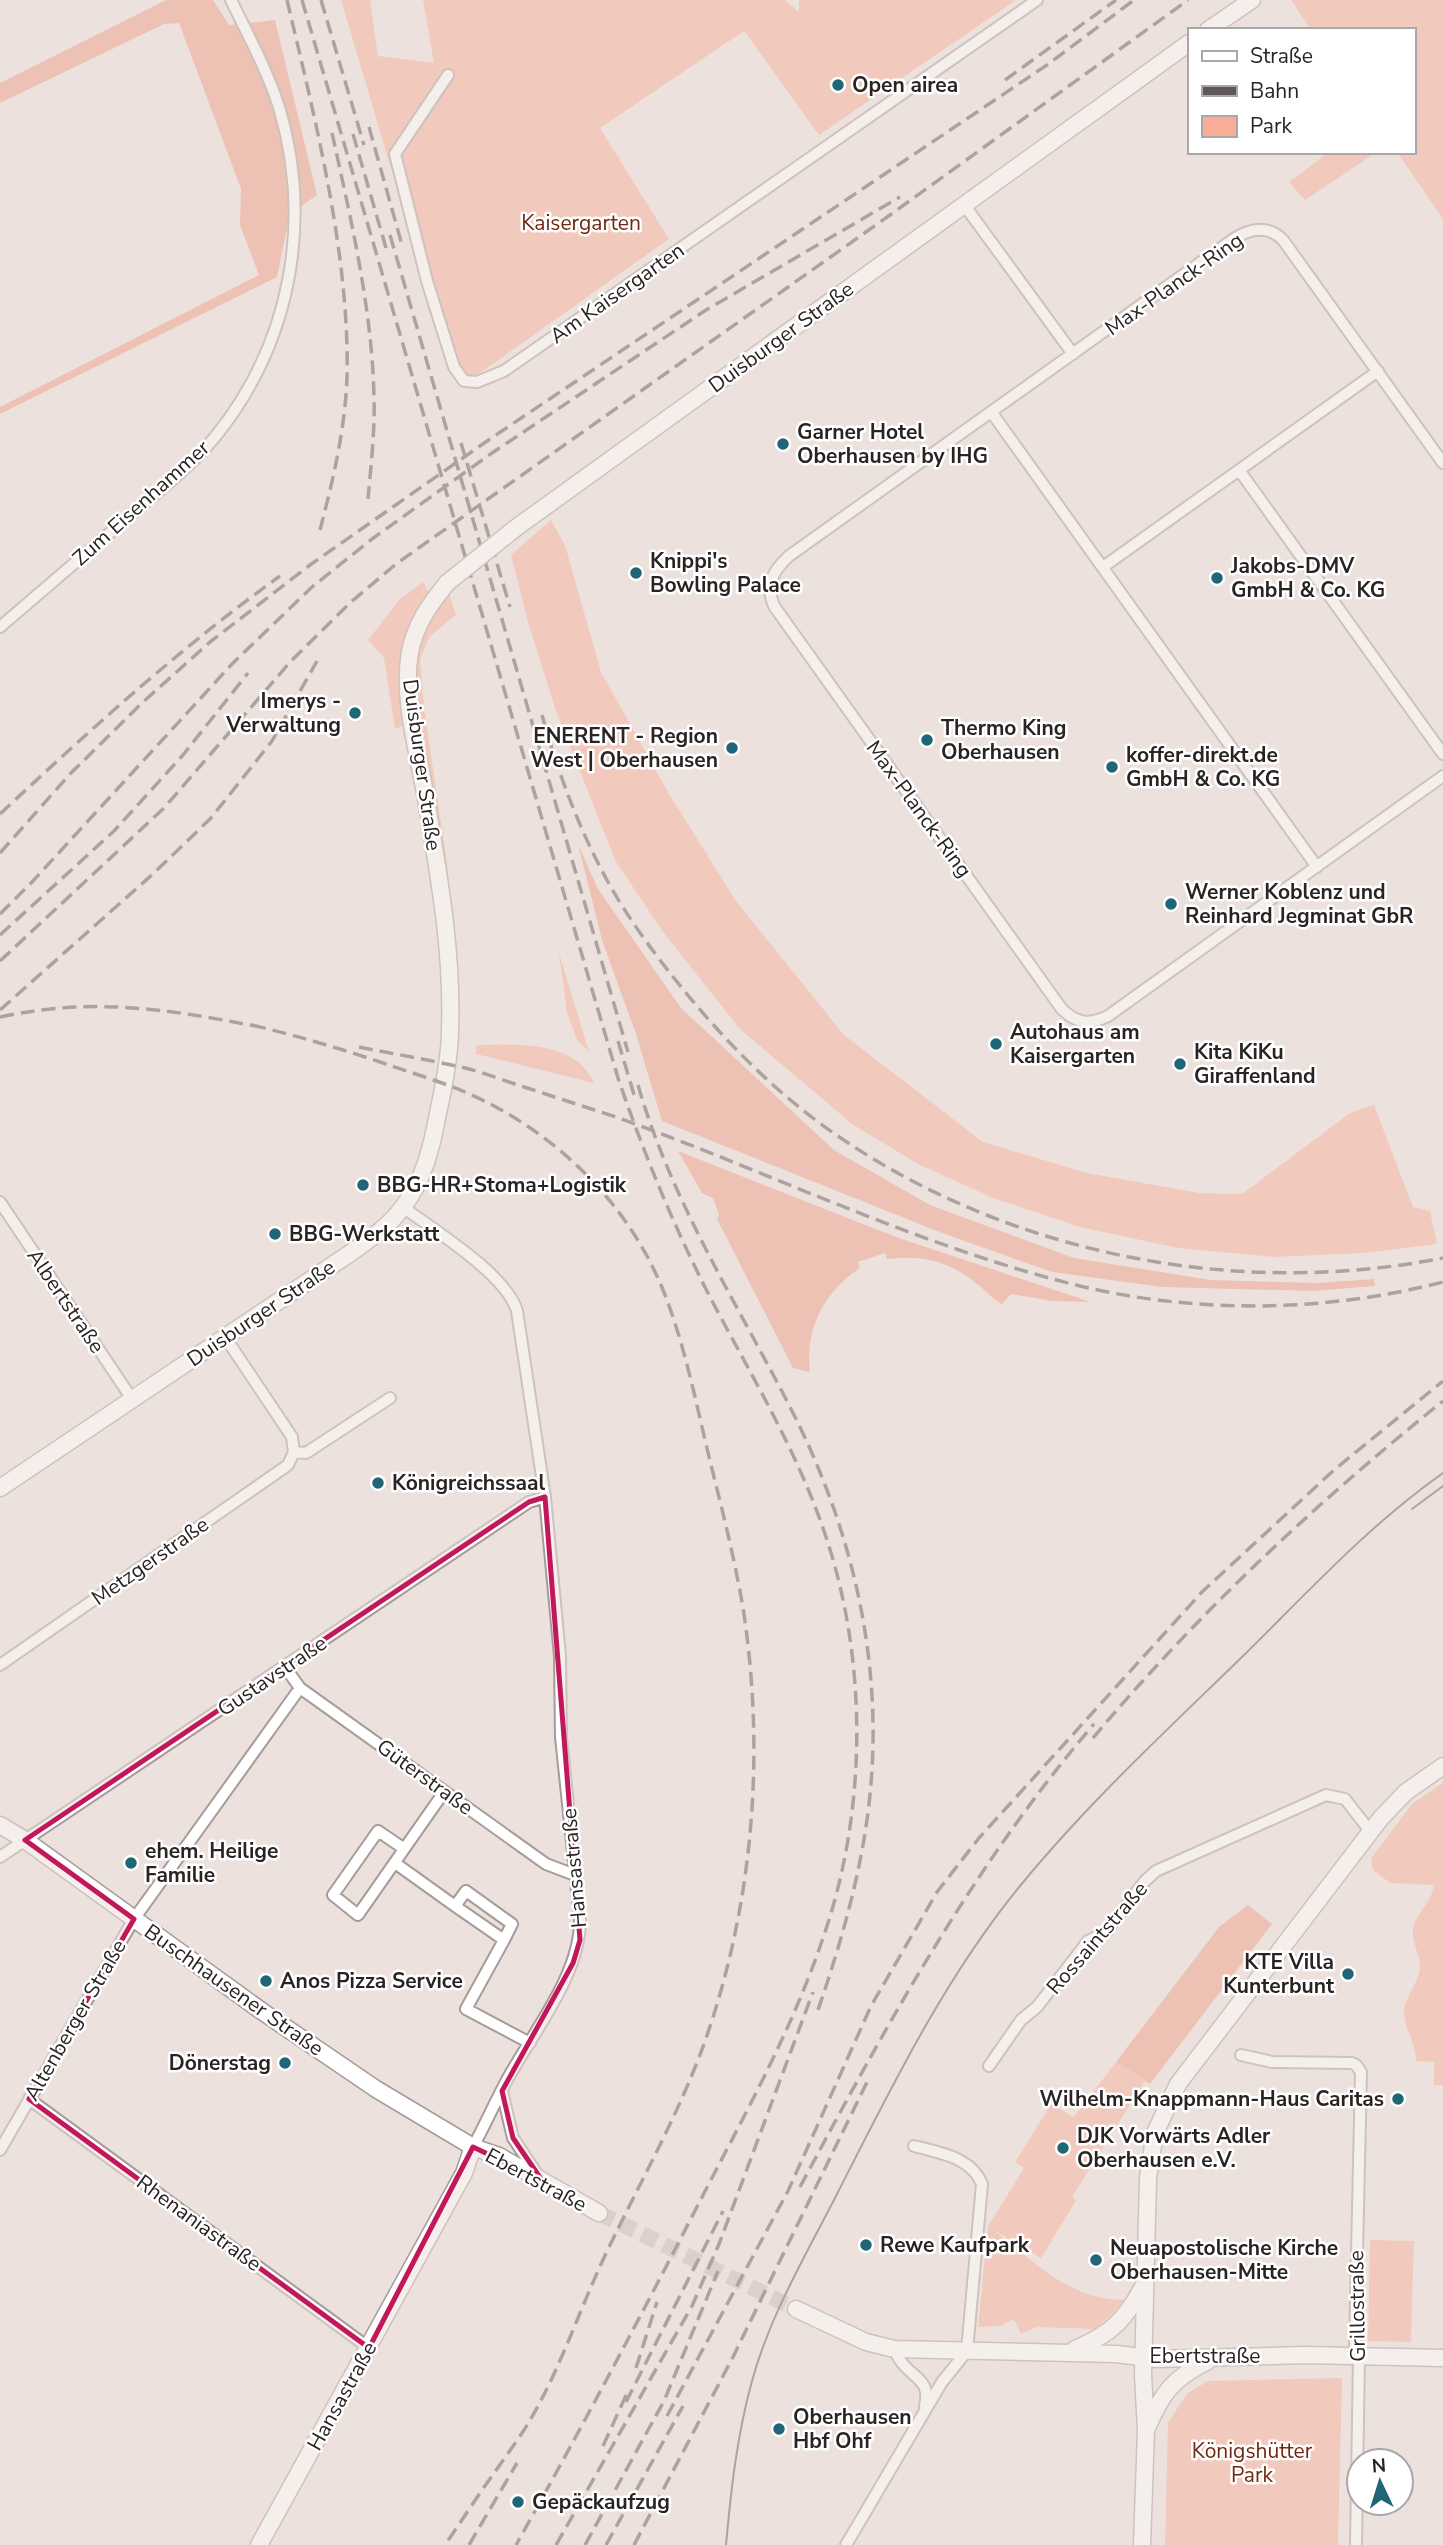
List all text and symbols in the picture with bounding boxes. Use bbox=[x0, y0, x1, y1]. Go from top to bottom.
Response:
legend bbox=[1188, 28, 1415, 154]
text: Straße bbox=[1250, 42, 1313, 70]
place label: Open airea bbox=[852, 71, 958, 99]
marker: Open airea bbox=[830, 77, 846, 93]
text: Bahn bbox=[1250, 77, 1299, 105]
text: Park bbox=[1250, 112, 1292, 140]
park label: Kaisergarten bbox=[521, 209, 641, 237]
street label: Max-Planck-Ring bbox=[1099, 226, 1249, 342]
street label: Am Kaisergarten bbox=[544, 236, 690, 350]
street label: Duisburger Straße bbox=[703, 275, 859, 399]
place label: Garner Hotel Oberhausen by IHG bbox=[797, 418, 988, 470]
street label: Zum Eisenhammer bbox=[66, 434, 216, 572]
marker: Garner Hotel Oberhausen by IHG bbox=[775, 436, 791, 452]
place label: Knippi's Bowling Palace bbox=[650, 547, 801, 599]
place label: Jakobs-DMV GmbH & Co. KG bbox=[1230, 552, 1385, 604]
marker: Knippi's Bowling Palace bbox=[628, 565, 644, 581]
marker: Jakobs-DMV GmbH & Co. KG bbox=[1209, 570, 1225, 586]
street label: Duisburger Straße bbox=[396, 677, 448, 853]
place label: Imerys - Verwaltung bbox=[225, 687, 341, 739]
marker: Imerys - Verwaltung bbox=[347, 705, 363, 721]
place label: Thermo King Oberhausen bbox=[941, 714, 1066, 766]
place label: ENERENT - Region West | Oberhausen bbox=[530, 722, 718, 774]
marker: Thermo King Oberhausen bbox=[919, 732, 935, 748]
street label: Max-Planck-Ring bbox=[860, 735, 978, 883]
marker: ENERENT - Region West | Oberhausen bbox=[724, 740, 740, 756]
place label: koffer-direkt.de GmbH & Co. KG bbox=[1126, 741, 1280, 793]
marker: koffer-direkt.de GmbH & Co. KG bbox=[1104, 759, 1120, 775]
place label: Werner Koblenz und Reinhard Jegminat GbR bbox=[1185, 878, 1414, 930]
marker: Werner Koblenz und Reinhard Jegminat GbR bbox=[1163, 896, 1179, 912]
place label: Autohaus am Kaisergarten bbox=[1010, 1018, 1140, 1070]
marker: Autohaus am Kaisergarten bbox=[988, 1036, 1004, 1052]
place label: Kita KiKu Giraffenland bbox=[1194, 1038, 1316, 1090]
marker: Kita KiKu Giraffenland bbox=[1172, 1056, 1188, 1072]
place label: BBG-HR+Stoma+Logistik bbox=[377, 1171, 627, 1199]
marker: BBG-HR+Stoma+Logistik bbox=[355, 1177, 371, 1193]
place label: BBG-Werkstatt bbox=[289, 1220, 440, 1248]
marker: BBG-Werkstatt bbox=[267, 1226, 283, 1242]
street label: Albertstraße bbox=[21, 1243, 111, 1359]
street label: Duisburger Straße bbox=[181, 1253, 341, 1373]
place label: Königreichssaal bbox=[392, 1469, 546, 1497]
marker: Königreichssaal bbox=[370, 1475, 386, 1491]
street label: Metzgerstraße bbox=[86, 1510, 214, 1612]
street label: Gustavstraße bbox=[212, 1629, 332, 1723]
street label: Güterstraße bbox=[371, 1733, 479, 1821]
street label: Hansastraße bbox=[555, 1807, 593, 1929]
place label: ehem. Heilige Familie bbox=[145, 1837, 278, 1889]
marker: ehem. Heilige Familie bbox=[123, 1855, 139, 1871]
street label: Rossaintstraße bbox=[1040, 1876, 1154, 2000]
street label: Buschhausener Straße bbox=[139, 1918, 329, 2062]
street label: Altenberger Straße bbox=[17, 1934, 133, 2106]
place label: KTE Villa Kunterbunt bbox=[1223, 1948, 1335, 2000]
marker: KTE Villa Kunterbunt bbox=[1340, 1966, 1356, 1982]
place label: Anos Pizza Service bbox=[280, 1967, 463, 1995]
marker: Anos Pizza Service bbox=[258, 1973, 274, 1989]
place label: Dönerstag bbox=[169, 2049, 271, 2077]
marker: Dönerstag bbox=[277, 2055, 293, 2071]
place label: Wilhelm-Knappmann-Haus Caritas bbox=[1040, 2085, 1384, 2113]
marker: Wilhelm-Knappmann-Haus Caritas bbox=[1390, 2091, 1406, 2107]
place label: DJK Vorwärts Adler Oberhausen e.V. bbox=[1077, 2122, 1271, 2174]
marker: DJK Vorwärts Adler Oberhausen e.V. bbox=[1055, 2140, 1071, 2156]
street label: Ebertstraße bbox=[480, 2142, 592, 2218]
street label: Rhenaniastraße bbox=[131, 2168, 267, 2278]
place label: Rewe Kaufpark bbox=[880, 2231, 1030, 2259]
place label: Neuapostolische Kirche Oberhausen-Mitte bbox=[1110, 2234, 1338, 2286]
marker: Rewe Kaufpark bbox=[858, 2237, 874, 2253]
street label: Grillostraße bbox=[1342, 2250, 1372, 2362]
marker: Neuapostolische Kirche Oberhausen-Mitte bbox=[1088, 2252, 1104, 2268]
street label: Hansastraße bbox=[301, 2337, 383, 2455]
street label: Ebertstraße bbox=[1149, 2342, 1261, 2370]
place label: Oberhausen Hbf Ohf bbox=[793, 2403, 912, 2455]
marker: Oberhausen Hbf Ohf bbox=[771, 2421, 787, 2437]
park label: Königshütter Park bbox=[1192, 2437, 1313, 2489]
north arrow bbox=[1345, 2447, 1415, 2517]
text: N bbox=[1371, 2453, 1387, 2480]
place label: Gepäckaufzug bbox=[532, 2488, 670, 2516]
marker: Gepäckaufzug bbox=[510, 2494, 526, 2510]

